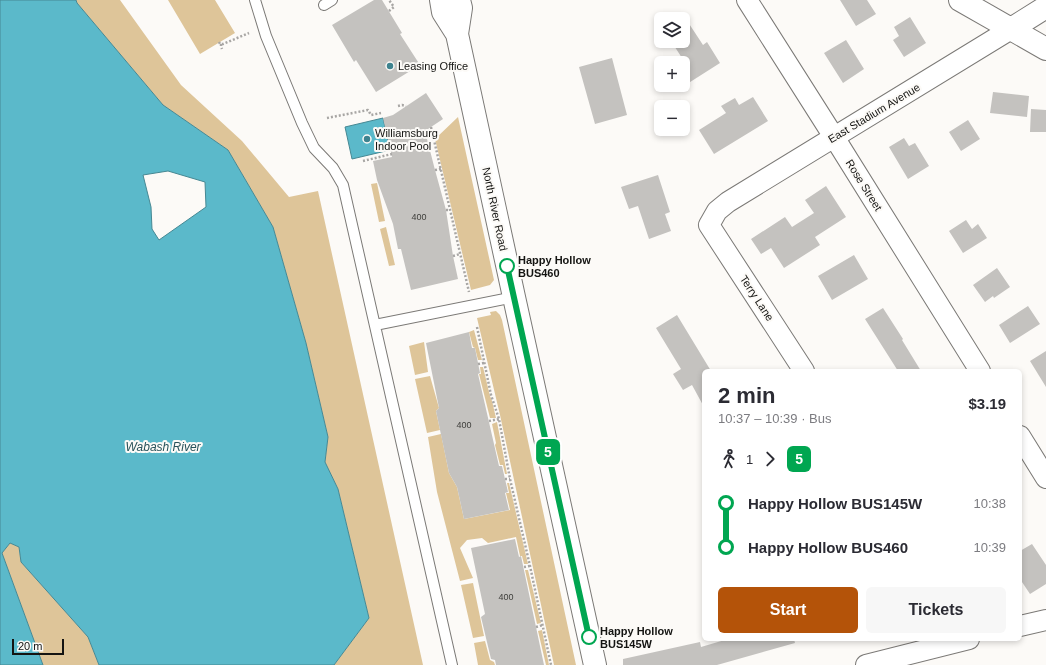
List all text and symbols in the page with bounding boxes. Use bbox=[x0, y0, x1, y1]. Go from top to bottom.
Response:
map controls bbox=[654, 12, 690, 136]
button: layers bbox=[654, 12, 690, 48]
button: + bbox=[654, 56, 690, 92]
place label: Leasing Office bbox=[398, 60, 468, 72]
marker: Leasing Office bbox=[385, 61, 395, 71]
street label: East Stadium Avenue bbox=[826, 81, 922, 145]
button: − bbox=[654, 100, 690, 136]
place label: Williamsburg Indoor Pool bbox=[375, 127, 438, 152]
marker: Williamsburg Indoor Pool bbox=[362, 134, 372, 144]
street label: Rose Street bbox=[844, 157, 884, 213]
street label: North River Road bbox=[480, 166, 510, 252]
house number: 400 bbox=[411, 212, 427, 222]
place label: Happy Hollow BUS460 bbox=[518, 254, 591, 279]
marker: Happy Hollow BUS460 bbox=[499, 258, 515, 274]
street label: Terry Lane bbox=[738, 273, 776, 323]
text: 2 min bbox=[718, 383, 775, 408]
text: $3.19 bbox=[968, 395, 1006, 412]
text: 10:37 – 10:39 · Bus bbox=[718, 411, 831, 426]
house number: 400 bbox=[456, 420, 472, 430]
line badge: 5 bbox=[535, 439, 561, 465]
water label: Wabash River bbox=[125, 440, 202, 454]
text: 5 bbox=[544, 444, 552, 460]
icon: walk bbox=[718, 448, 740, 470]
icon: forward bbox=[759, 448, 781, 470]
text: 5 bbox=[795, 451, 803, 467]
text: 1 bbox=[746, 452, 753, 467]
text: Happy Hollow BUS145W bbox=[748, 495, 922, 512]
text: 10:38 bbox=[973, 496, 1006, 511]
text: Happy Hollow BUS460 bbox=[748, 539, 908, 556]
text: 10:39 bbox=[973, 540, 1006, 555]
button: Start bbox=[718, 587, 858, 633]
button: Tickets bbox=[866, 587, 1006, 633]
house number: 400 bbox=[498, 592, 514, 602]
place label: Happy Hollow BUS145W bbox=[600, 625, 673, 650]
marker: Happy Hollow BUS145W bbox=[581, 629, 597, 645]
scale bar bbox=[12, 637, 64, 656]
text: 20 m bbox=[18, 640, 42, 652]

